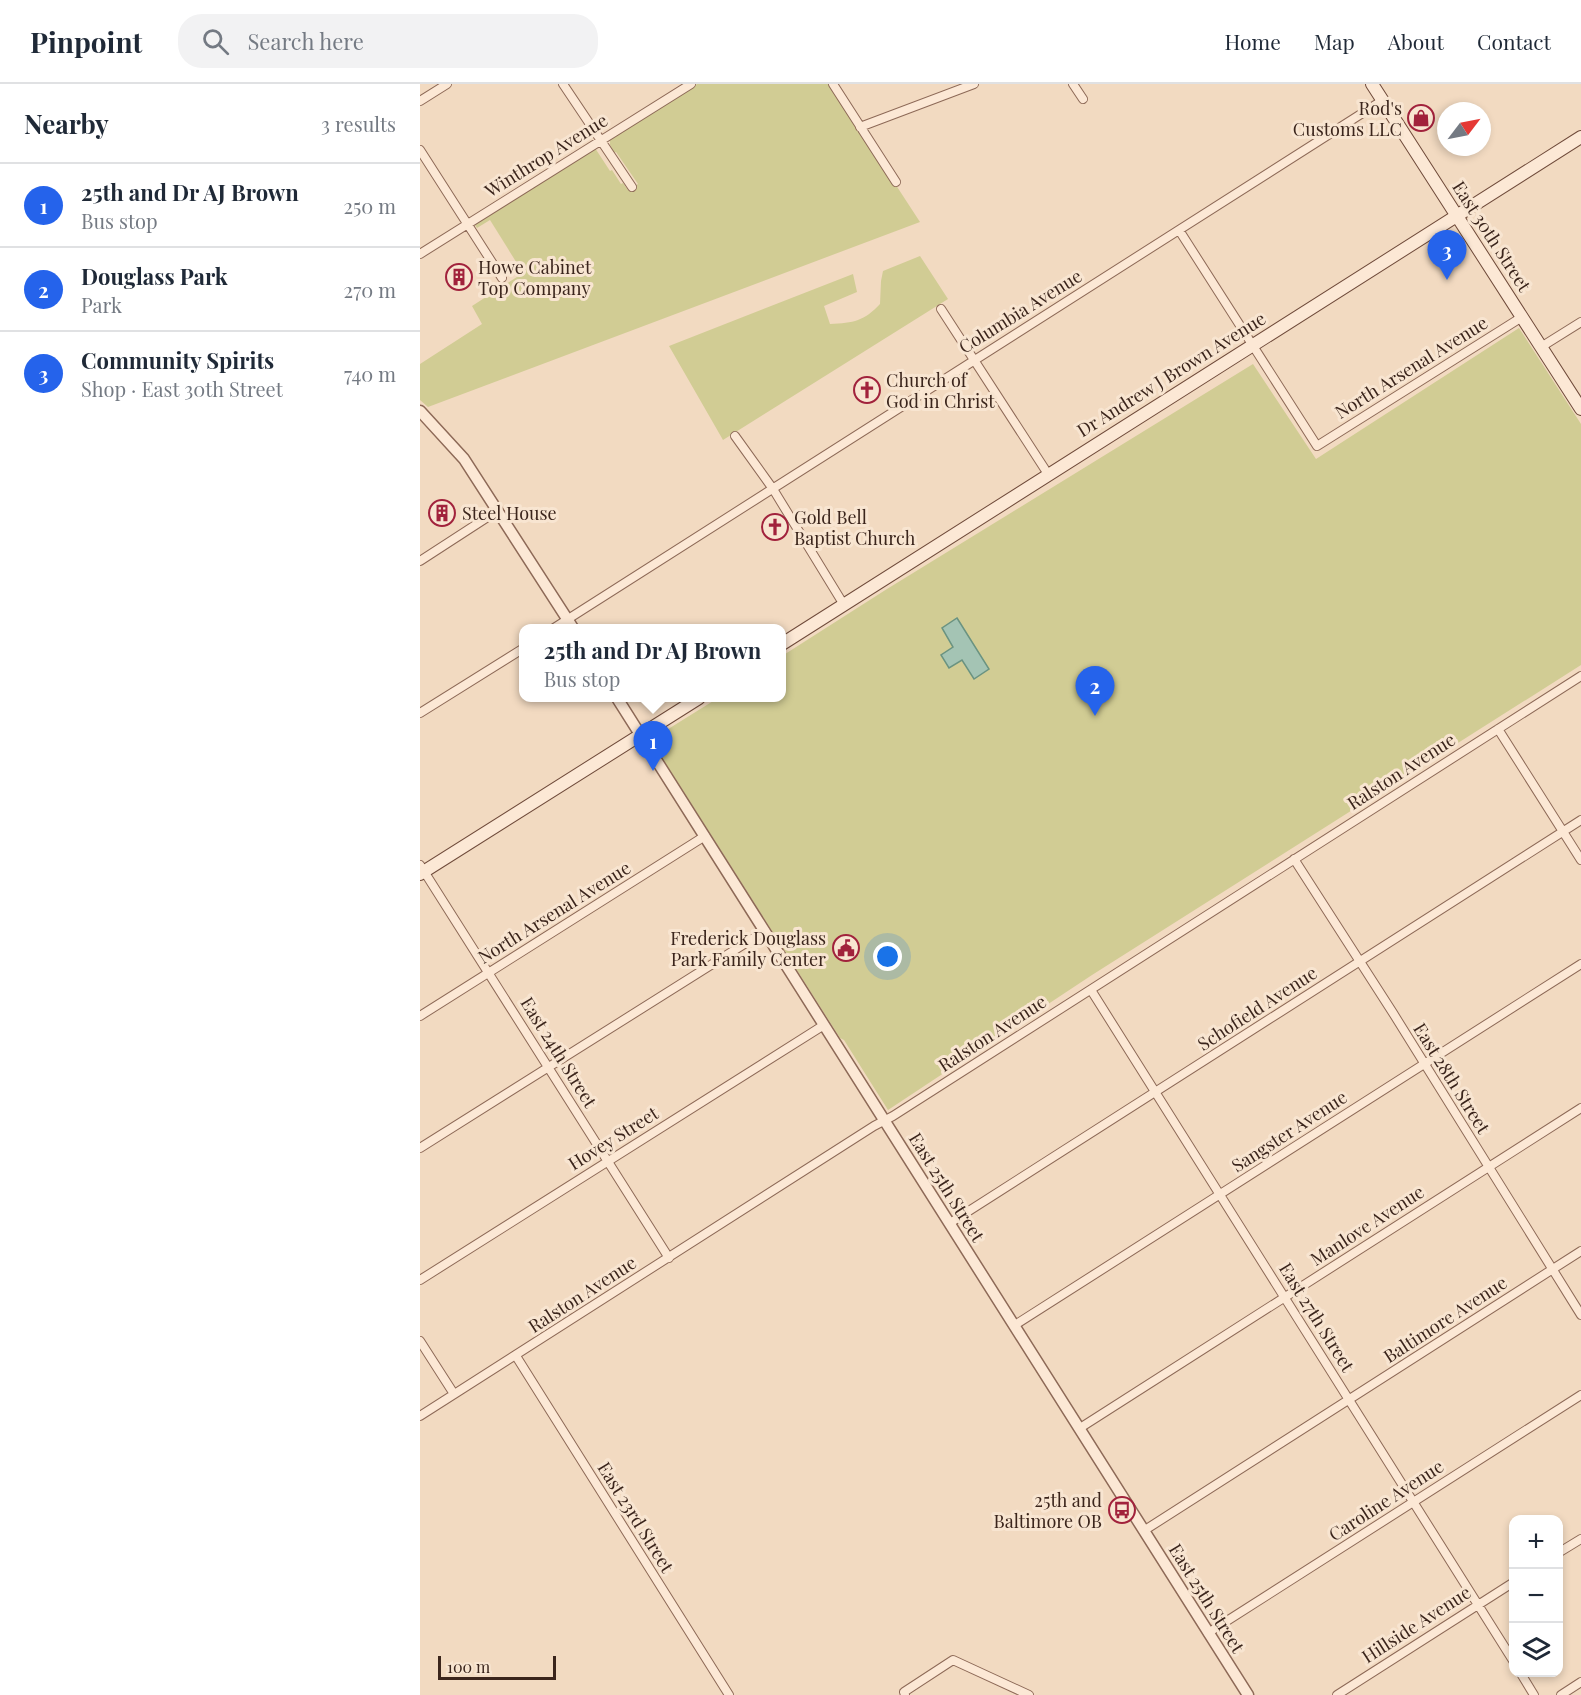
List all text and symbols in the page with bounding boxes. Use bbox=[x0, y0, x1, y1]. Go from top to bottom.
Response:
search box bbox=[178, 14, 598, 68]
text: Pinpoint bbox=[30, 23, 142, 60]
icon: search bbox=[199, 25, 232, 58]
text: Search here bbox=[247, 26, 364, 56]
text: Home bbox=[1225, 27, 1281, 55]
text: Map bbox=[1314, 27, 1355, 55]
text: About bbox=[1388, 27, 1444, 55]
text: Contact bbox=[1477, 27, 1551, 55]
place label: Rod's Customs LLC bbox=[1293, 96, 1402, 141]
north arrow bbox=[1437, 102, 1491, 156]
shop icon: Rod's Customs LLC bbox=[1406, 103, 1436, 133]
text: Nearby bbox=[24, 106, 109, 141]
street label: Winthrop Avenue bbox=[479, 108, 612, 203]
text: 3 results bbox=[321, 110, 396, 137]
text: 25th and Dr AJ Brown bbox=[81, 177, 299, 207]
street label: East 30th Street bbox=[1448, 177, 1536, 295]
text: 1 bbox=[40, 192, 47, 219]
text: 250 m bbox=[343, 192, 396, 219]
text: Bus stop bbox=[81, 207, 158, 234]
pin: 3 bbox=[1428, 230, 1466, 280]
place label: Howe Cabinet Top Company bbox=[478, 255, 592, 300]
text: Douglass Park bbox=[81, 261, 228, 291]
building icon: Howe Cabinet Top Company bbox=[444, 262, 474, 292]
street label: Columbia Avenue bbox=[954, 263, 1086, 359]
text: 2 bbox=[38, 276, 49, 303]
text: 270 m bbox=[344, 276, 396, 303]
text: Park bbox=[81, 291, 122, 318]
street label: Dr Andrew J Brown Avenue bbox=[1072, 306, 1270, 442]
street label: North Arsenal Avenue bbox=[1330, 310, 1492, 424]
text: Community Spirits bbox=[81, 345, 274, 375]
text: 3 bbox=[39, 360, 48, 387]
text: 740 m bbox=[344, 360, 396, 387]
place label: Church of God in Christ bbox=[886, 368, 995, 413]
text: Shop · East 30th Street bbox=[81, 375, 283, 402]
church icon: Church of God in Christ bbox=[852, 375, 882, 405]
building icon: Steel House bbox=[427, 498, 457, 528]
place label: Steel House bbox=[462, 501, 557, 525]
place label: Gold Bell Baptist Church bbox=[794, 505, 916, 550]
church icon: Gold Bell Baptist Church bbox=[760, 512, 790, 542]
popup bbox=[519, 624, 786, 702]
text: 25th and Dr AJ Brown bbox=[544, 635, 761, 665]
text: Bus stop bbox=[544, 665, 620, 692]
pin: 2 bbox=[1076, 666, 1114, 716]
pin: 1 bbox=[634, 722, 672, 771]
street label: Ralston Avenue bbox=[1342, 727, 1460, 815]
street label: North Arsenal Avenue bbox=[473, 855, 635, 969]
place label: Frederick Douglass Park Family Center bbox=[670, 926, 826, 971]
public building icon: Frederick Douglass Park Family Center bbox=[831, 933, 861, 963]
your location bbox=[873, 942, 902, 971]
street label: Schofield Avenue bbox=[1193, 960, 1321, 1056]
street label: Ralston Avenue bbox=[933, 989, 1051, 1077]
street label: East 24th Street bbox=[515, 992, 603, 1112]
street label: East 28th Street bbox=[1408, 1018, 1496, 1138]
street label: Sangster Avenue bbox=[1227, 1085, 1351, 1177]
street label: Hovey Street bbox=[563, 1100, 663, 1175]
street label: East 25th Street bbox=[904, 1128, 990, 1247]
street label: Manlove Avenue bbox=[1306, 1179, 1428, 1271]
street label: Ralston Avenue bbox=[523, 1250, 641, 1338]
street label: East 27th Street bbox=[1274, 1258, 1360, 1377]
street label: Baltimore Avenue bbox=[1379, 1270, 1511, 1368]
street label: Caroline Avenue bbox=[1324, 1454, 1448, 1546]
street label: East 23rd Street bbox=[592, 1457, 680, 1577]
place label: 25th and Baltimore OB bbox=[994, 1488, 1103, 1533]
bus stop icon: 25th and Baltimore OB bbox=[1107, 1495, 1137, 1525]
map controls bbox=[1509, 1515, 1563, 1677]
button: + bbox=[1509, 1515, 1563, 1569]
street label: East 25th Street bbox=[1164, 1539, 1250, 1658]
button: − bbox=[1509, 1569, 1563, 1623]
street label: Hillside Avenue bbox=[1357, 1580, 1475, 1668]
button: layers bbox=[1509, 1623, 1563, 1677]
scale bar bbox=[438, 1653, 556, 1680]
text: 100 m bbox=[447, 1656, 490, 1677]

